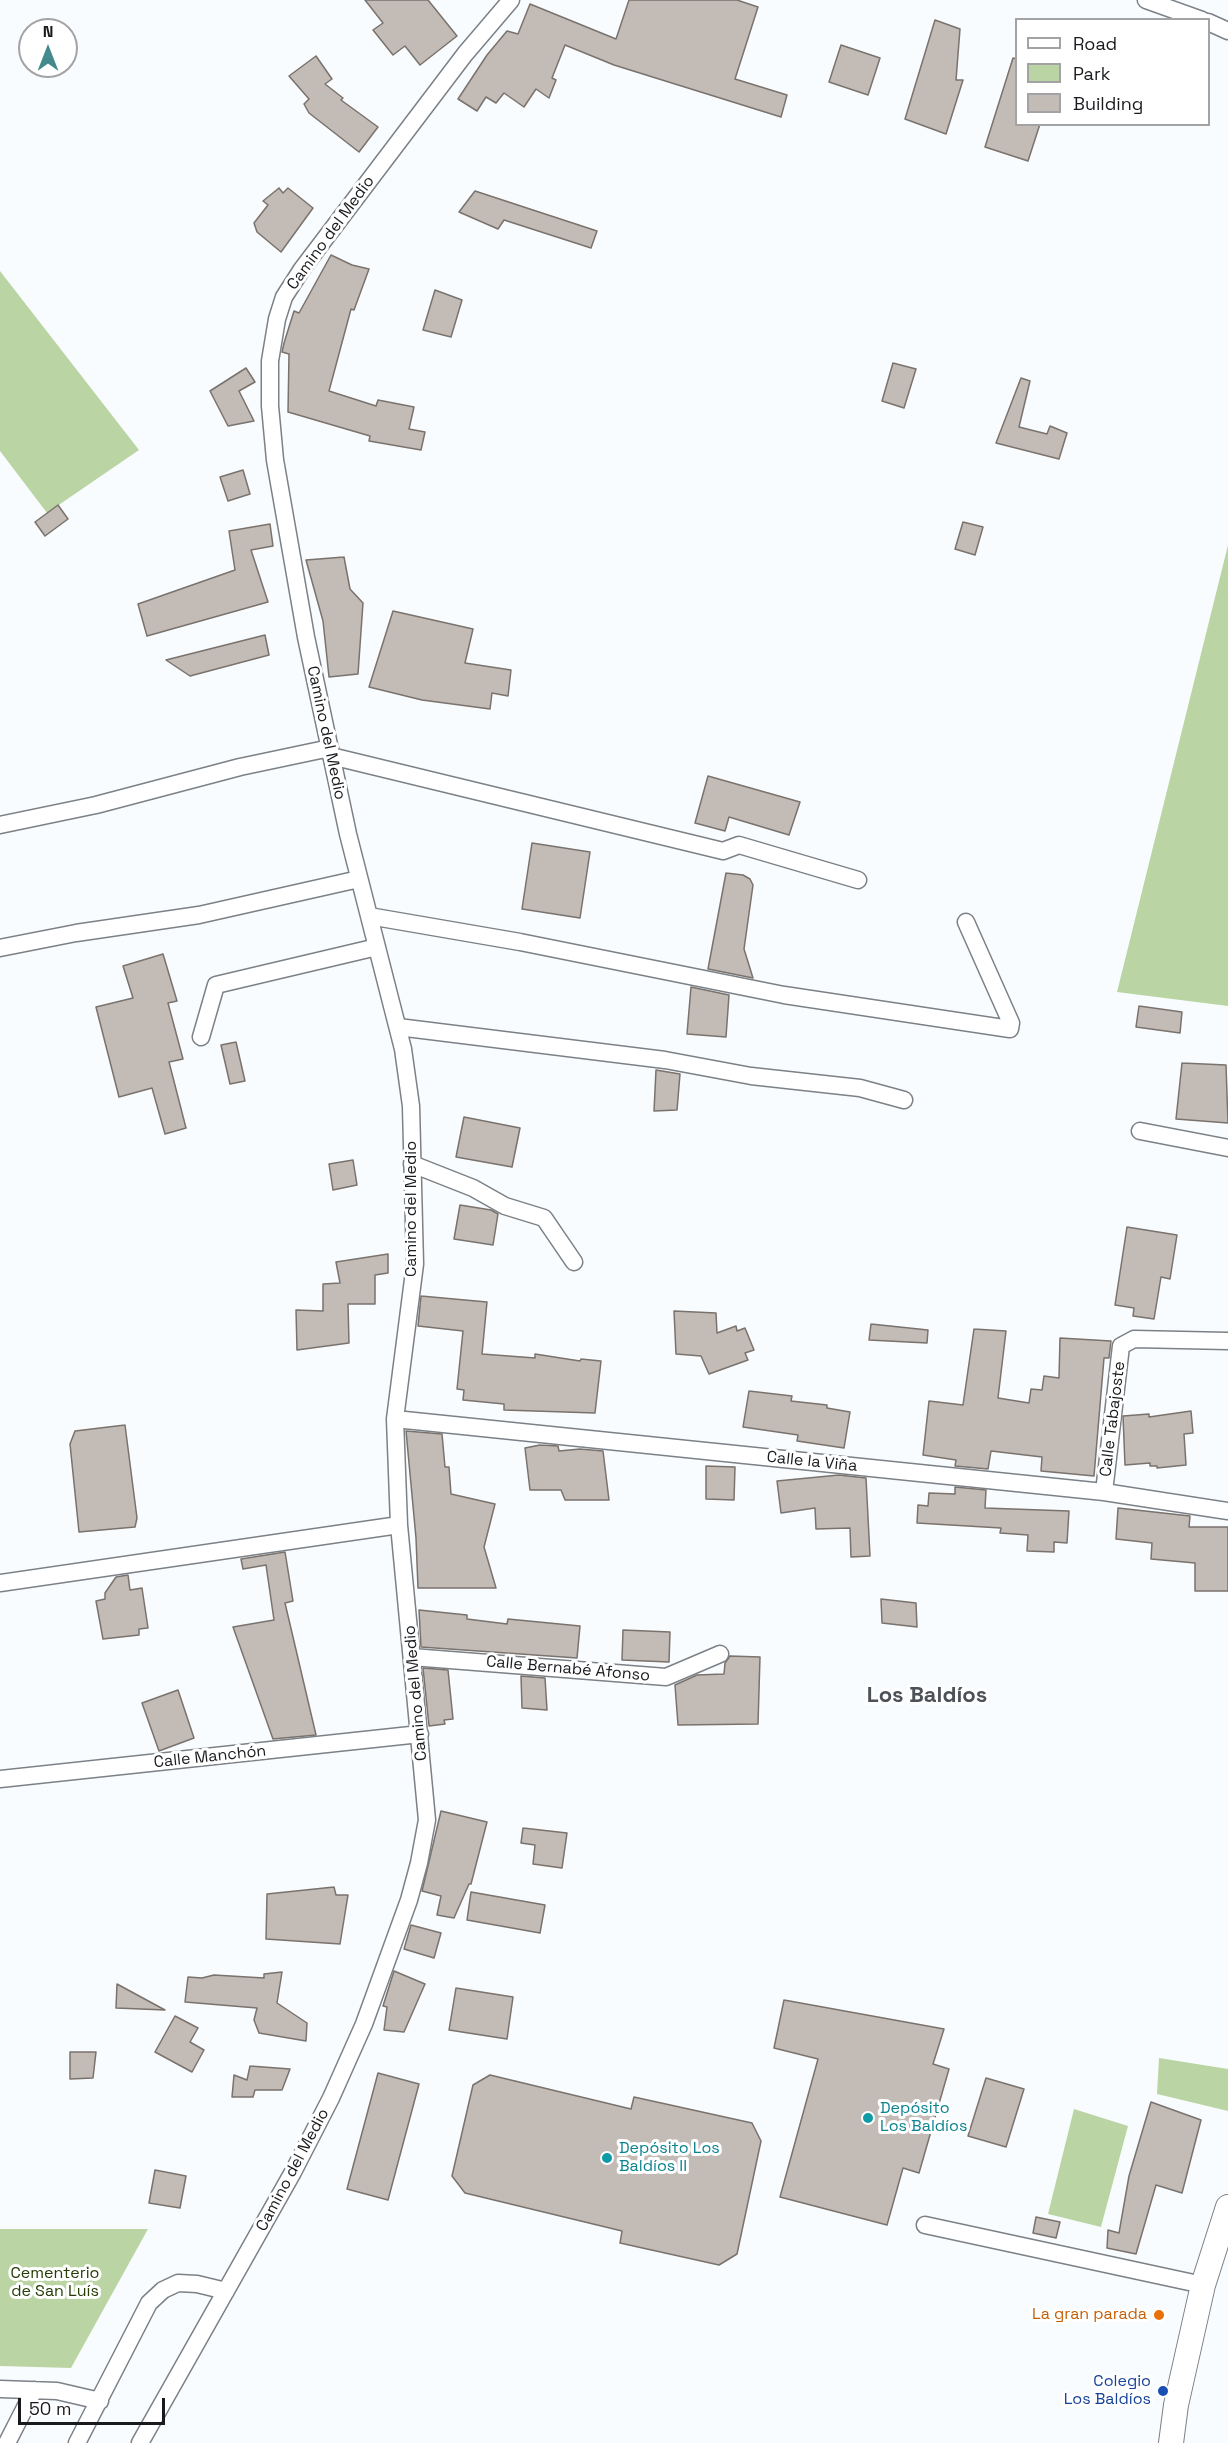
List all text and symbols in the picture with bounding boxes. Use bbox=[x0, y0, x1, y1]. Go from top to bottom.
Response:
north arrow bbox=[18, 18, 78, 78]
legend bbox=[1015, 18, 1210, 126]
text: N bbox=[43, 21, 53, 42]
text: Road bbox=[1073, 32, 1117, 55]
text: Park bbox=[1073, 62, 1110, 85]
text: Building bbox=[1073, 92, 1143, 115]
street label: Camino del Medio bbox=[283, 172, 379, 294]
street label: Camino del Medio bbox=[302, 664, 350, 802]
street label: Camino del Medio bbox=[402, 1141, 422, 1277]
street label: Calle Tabajoste bbox=[1096, 1360, 1130, 1478]
street label: Calle la Viña bbox=[766, 1448, 858, 1476]
street label: Camino del Medio bbox=[401, 1624, 431, 1762]
street label: Calle Bernabé Afonso bbox=[485, 1652, 651, 1686]
district label: Los Baldíos bbox=[867, 1683, 987, 1709]
street label: Calle Manchón bbox=[153, 1742, 267, 1772]
place label: Depósito Los Baldíos bbox=[880, 2099, 967, 2137]
street label: Camino del Medio bbox=[253, 2105, 333, 2235]
marker: Depósito Los Baldíos bbox=[861, 2111, 875, 2125]
place label: Depósito Los Baldíos II bbox=[619, 2139, 720, 2177]
marker: Depósito Los Baldíos II bbox=[600, 2151, 614, 2165]
park label: Cementerio de San Luís bbox=[11, 2264, 99, 2302]
place label: La gran parada bbox=[1032, 2305, 1147, 2325]
marker: La gran parada bbox=[1152, 2308, 1166, 2322]
place label: Colegio Los Baldíos bbox=[1064, 2372, 1151, 2410]
marker: Colegio Los Baldíos bbox=[1156, 2384, 1170, 2398]
scale bar bbox=[21, 2386, 168, 2424]
text: 50 m bbox=[29, 2397, 71, 2420]

